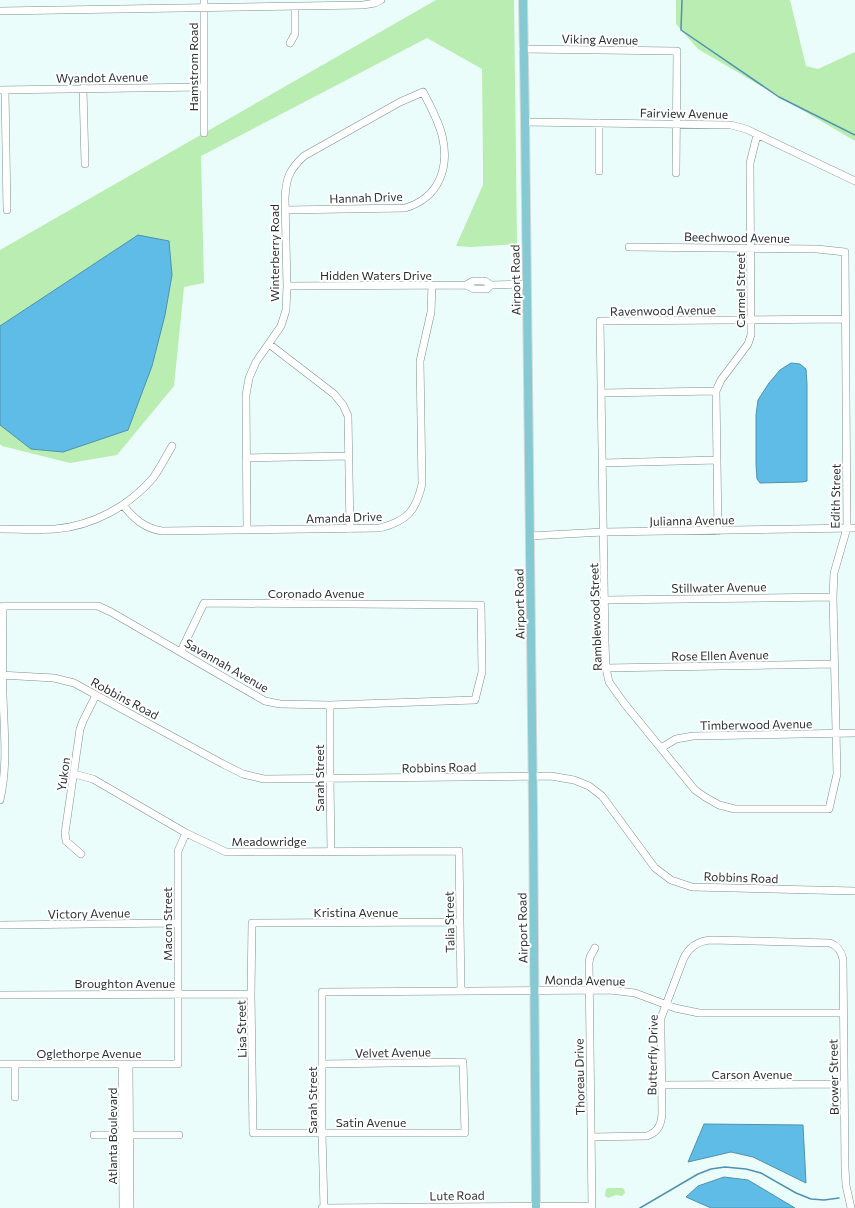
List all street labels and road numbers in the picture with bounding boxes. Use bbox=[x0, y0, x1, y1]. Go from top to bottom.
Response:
street label: Hamstrom Road bbox=[186, 23, 200, 111]
street label: Viking Avenue bbox=[562, 31, 638, 47]
street label: Wyandot Avenue bbox=[56, 69, 148, 85]
street label: Fairview Avenue bbox=[640, 105, 728, 121]
street label: Hannah Drive bbox=[329, 189, 403, 205]
street label: Winterberry Road bbox=[267, 204, 281, 302]
street label: Beechwood Avenue bbox=[684, 229, 790, 245]
street label: Airport Road bbox=[507, 245, 523, 315]
street label: Carmel Street bbox=[733, 252, 747, 328]
street label: Hidden Waters Drive bbox=[320, 268, 432, 282]
street label: Ravenwood Avenue bbox=[610, 302, 716, 318]
street label: Edith Street bbox=[827, 463, 843, 529]
street label: Amanda Drive bbox=[306, 509, 382, 525]
street label: Julianna Avenue bbox=[649, 512, 735, 529]
street label: Ramblewood Street bbox=[586, 563, 604, 671]
street label: Airport Road bbox=[511, 569, 527, 639]
street label: Stillwater Avenue bbox=[671, 579, 767, 595]
street label: Coronado Avenue bbox=[268, 586, 364, 600]
street label: Savannah Avenue bbox=[182, 635, 272, 695]
street label: Rose Ellen Avenue bbox=[671, 647, 769, 663]
street label: Robbins Road bbox=[89, 674, 161, 722]
street label: Timberwood Avenue bbox=[700, 716, 812, 732]
street label: Sarah Street bbox=[312, 744, 326, 812]
street label: Yukon bbox=[54, 756, 72, 792]
street label: Robbins Road bbox=[402, 759, 477, 775]
street label: Meadowridge bbox=[231, 834, 307, 848]
street label: Robbins Road bbox=[703, 869, 779, 885]
street label: Macon Street bbox=[160, 887, 174, 961]
street label: Talia Street bbox=[441, 891, 457, 953]
street label: Airport Road bbox=[514, 893, 530, 963]
street label: Victory Avenue bbox=[48, 905, 130, 921]
street label: Kristina Avenue bbox=[314, 905, 398, 919]
street label: Monda Avenue bbox=[544, 972, 626, 988]
street label: Broughton Avenue bbox=[75, 976, 175, 990]
street label: Lisa Street bbox=[233, 1000, 249, 1058]
street label: Butterfly Drive bbox=[644, 1015, 660, 1095]
street label: Thoreau Drive bbox=[571, 1038, 587, 1116]
street label: Brower Street bbox=[825, 1039, 841, 1115]
street label: Velvet Avenue bbox=[355, 1044, 431, 1060]
street label: Oglethorpe Avenue bbox=[36, 1046, 142, 1060]
street label: Sarah Street bbox=[305, 1066, 319, 1134]
street label: Carson Avenue bbox=[712, 1067, 792, 1081]
street label: Atlanta Boulevard bbox=[105, 1087, 119, 1185]
street label: Satin Avenue bbox=[336, 1115, 406, 1129]
street label: Lute Road bbox=[429, 1188, 485, 1202]

